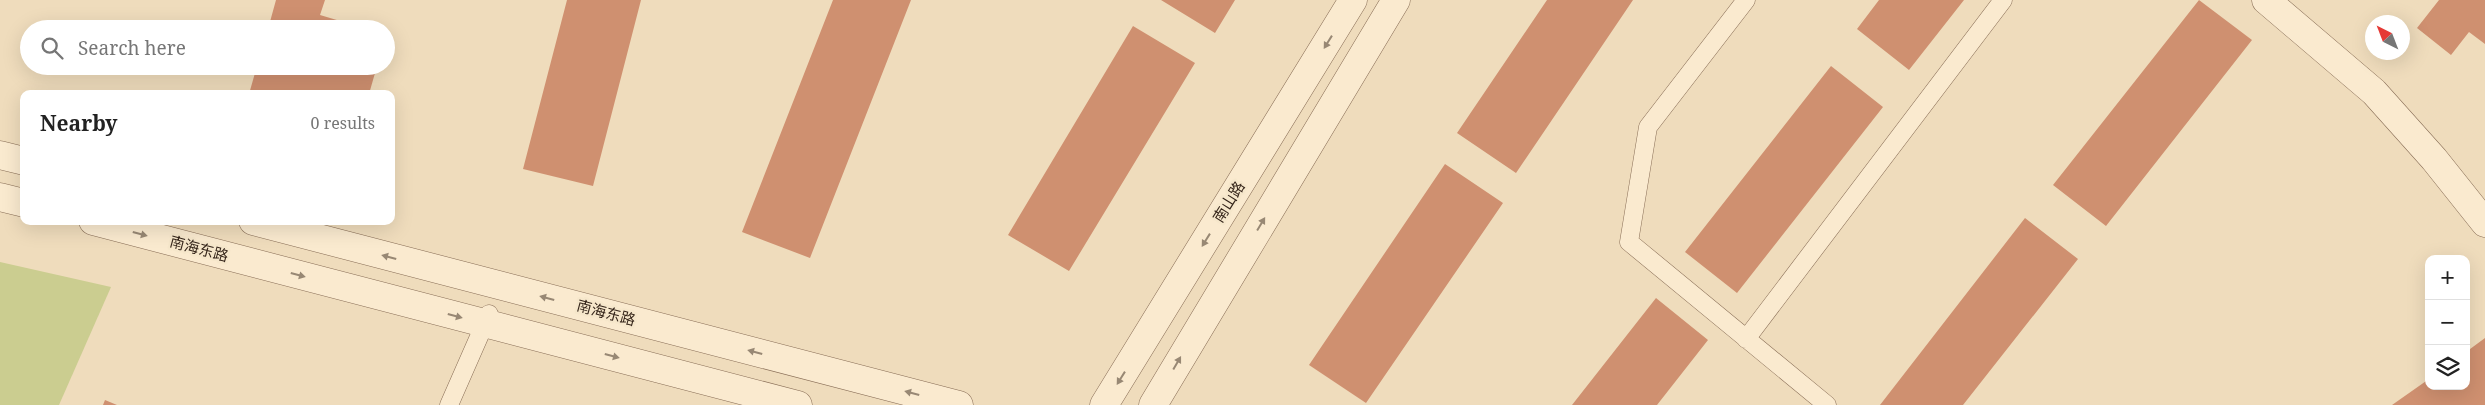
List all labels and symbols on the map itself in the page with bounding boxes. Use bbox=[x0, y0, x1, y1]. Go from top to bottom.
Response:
north arrow bbox=[2365, 15, 2410, 60]
one-way arrow bbox=[1323, 35, 1332, 48]
street label: 南山路 bbox=[1208, 177, 1249, 226]
one-way arrow bbox=[1256, 217, 1265, 230]
one-way arrow bbox=[133, 230, 148, 238]
street label: 南海东路 bbox=[168, 231, 231, 265]
one-way arrow bbox=[1201, 233, 1211, 246]
one-way arrow bbox=[382, 252, 397, 260]
one-way arrow bbox=[290, 271, 305, 279]
one-way arrow bbox=[539, 293, 554, 301]
street label: 南海东路 bbox=[575, 295, 638, 329]
one-way arrow bbox=[448, 312, 463, 320]
one-way arrow bbox=[747, 348, 762, 356]
one-way arrow bbox=[605, 353, 620, 361]
one-way arrow bbox=[1173, 356, 1182, 370]
one-way arrow bbox=[1116, 372, 1125, 385]
one-way arrow bbox=[904, 389, 920, 397]

